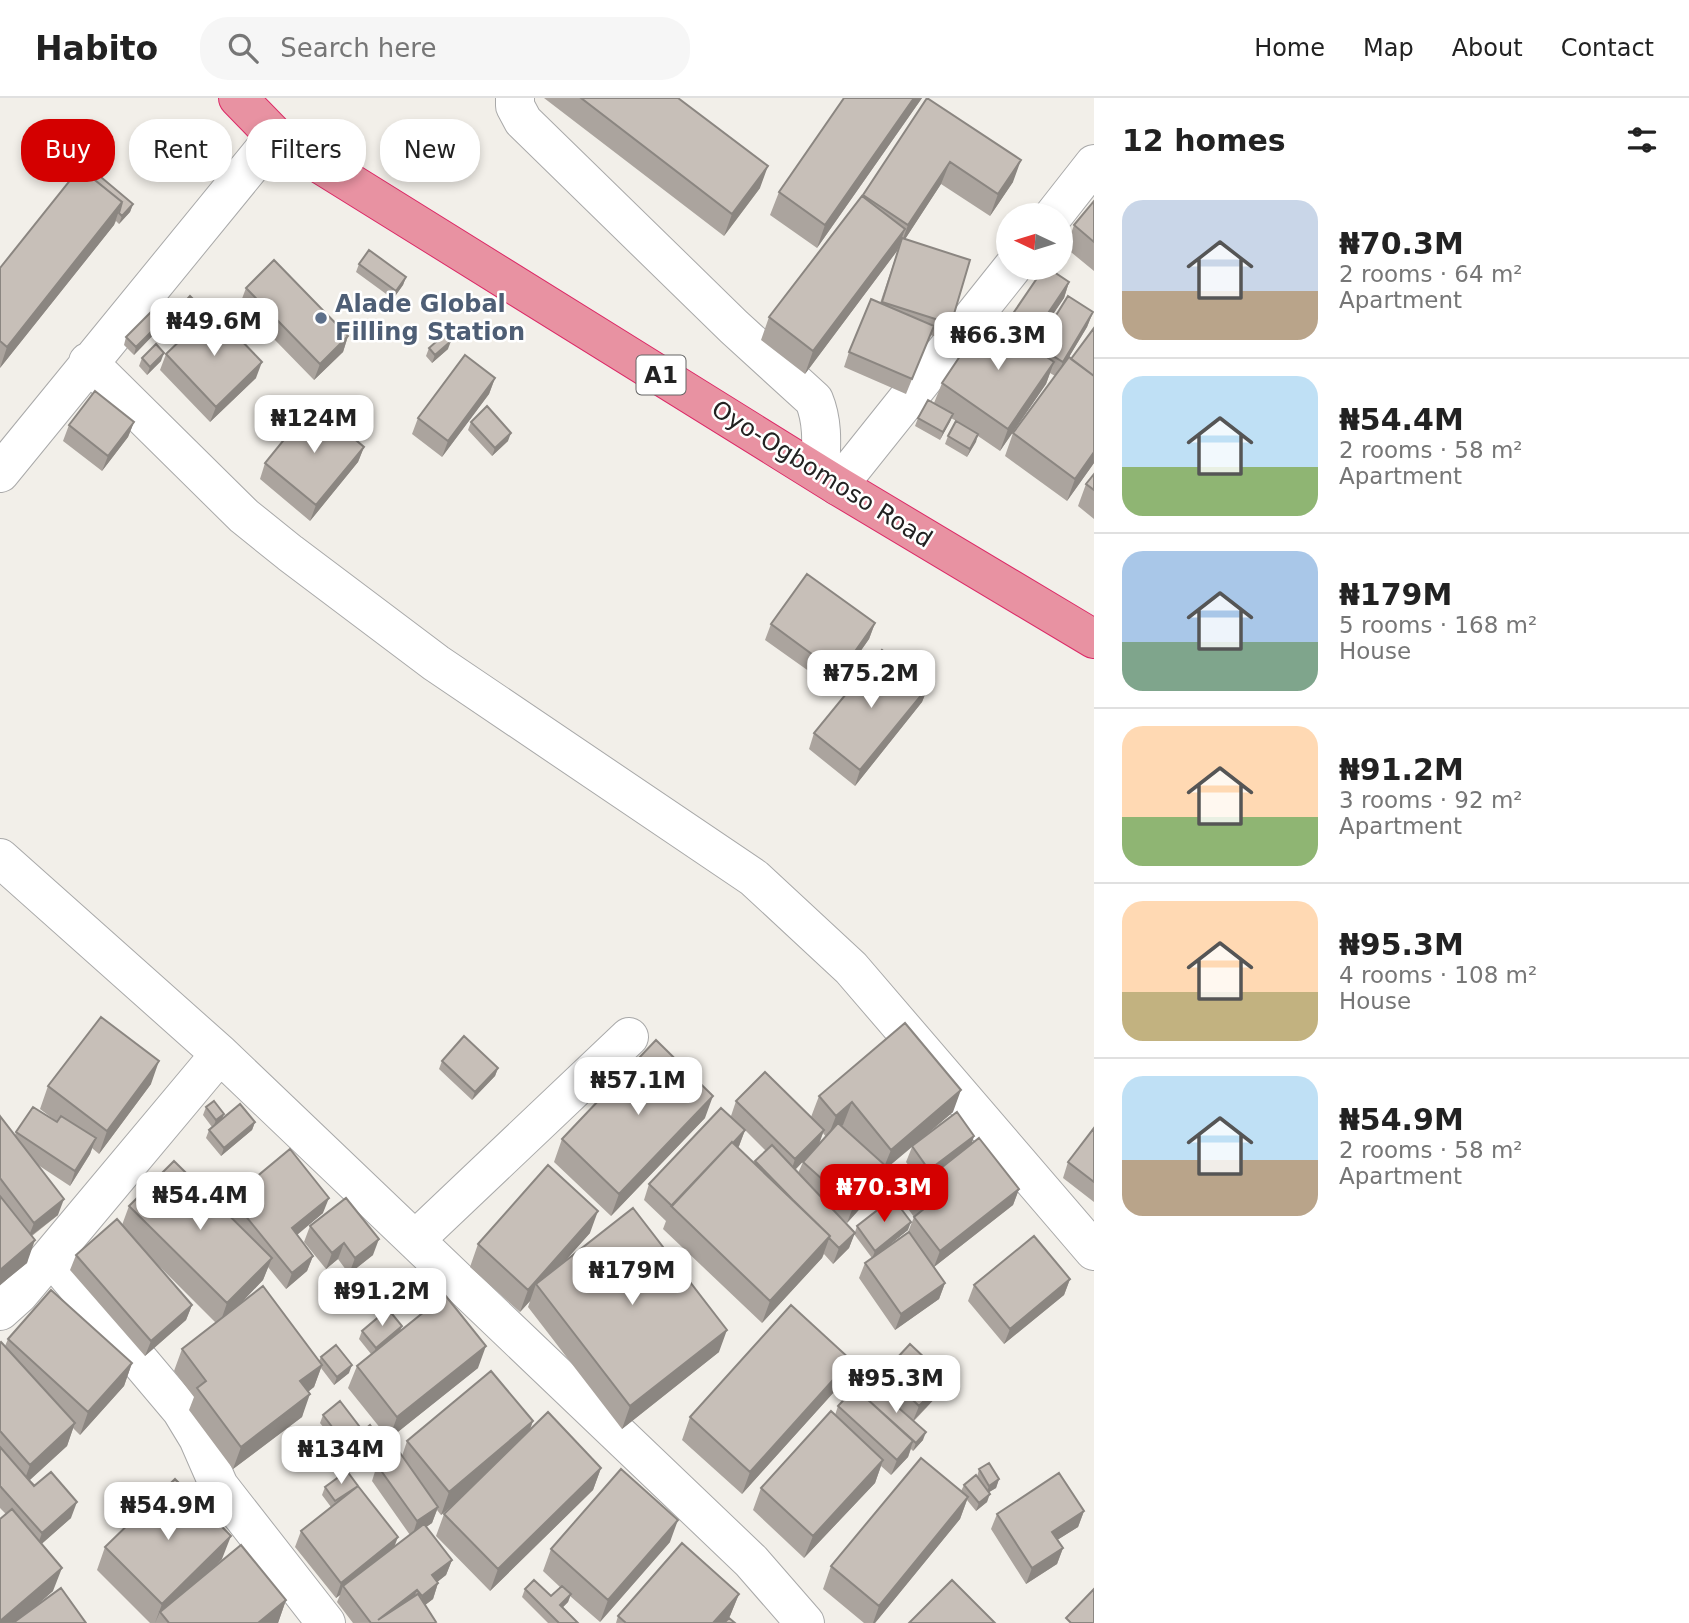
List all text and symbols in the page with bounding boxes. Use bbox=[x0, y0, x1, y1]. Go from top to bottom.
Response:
search box bbox=[200, 17, 690, 80]
text: Habito bbox=[35, 29, 158, 68]
icon: search bbox=[224, 29, 262, 67]
text: Search here bbox=[280, 33, 436, 63]
text: Home bbox=[1254, 34, 1325, 62]
text: Map bbox=[1363, 34, 1414, 62]
text: About bbox=[1452, 34, 1523, 62]
text: Contact bbox=[1561, 34, 1654, 62]
chip: Buy bbox=[21, 119, 115, 182]
chip: Rent bbox=[129, 119, 232, 182]
chip: Filters bbox=[246, 119, 366, 182]
chip: New bbox=[380, 119, 480, 182]
icon: filters bbox=[1623, 121, 1661, 159]
text: 12 homes bbox=[1122, 123, 1286, 158]
north arrow bbox=[996, 203, 1073, 280]
map controls bbox=[996, 203, 1073, 280]
text: ₦70.3M bbox=[1339, 226, 1464, 261]
icon: home bbox=[1178, 228, 1262, 312]
text: 2 rooms · 64 m² bbox=[1339, 261, 1523, 287]
text: Apartment bbox=[1339, 287, 1462, 313]
place label: Alade Global Filling Station bbox=[335, 290, 525, 346]
pin: ₦49.6M bbox=[157, 299, 271, 358]
text: ₦49.6M bbox=[166, 308, 262, 334]
marker: Alade Global Filling Station bbox=[313, 310, 329, 326]
pin: ₦66.3M bbox=[941, 313, 1055, 372]
text: ₦66.3M bbox=[950, 322, 1046, 348]
road number: A1 bbox=[636, 356, 686, 394]
street label: Oyo-Ogbomoso Road bbox=[707, 395, 937, 553]
pin: ₦124M bbox=[265, 396, 363, 455]
text: ₦54.4M bbox=[1339, 402, 1464, 437]
icon: home bbox=[1178, 404, 1262, 488]
text: ₦124M bbox=[271, 405, 357, 431]
text: 2 rooms · 58 m² bbox=[1339, 437, 1523, 463]
text: Apartment bbox=[1339, 463, 1462, 489]
text: ₦179M bbox=[1339, 577, 1452, 612]
icon: home bbox=[1178, 579, 1262, 663]
text: 5 rooms · 168 m² bbox=[1339, 612, 1537, 638]
text: House bbox=[1339, 638, 1411, 664]
pin: ₦75.2M bbox=[814, 650, 928, 710]
text: ₦75.2M bbox=[823, 660, 919, 686]
text: ₦91.2M bbox=[1339, 752, 1464, 787]
icon: home bbox=[1178, 754, 1262, 838]
text: 3 rooms · 92 m² bbox=[1339, 787, 1523, 813]
text: Apartment bbox=[1339, 813, 1462, 839]
text: ₦95.3M bbox=[1339, 927, 1464, 962]
icon: home bbox=[1178, 929, 1262, 1013]
text: 4 rooms · 108 m² bbox=[1339, 962, 1537, 988]
text: House bbox=[1339, 988, 1411, 1014]
pin: ₦57.1M bbox=[581, 1058, 695, 1117]
text: ₦57.1M bbox=[590, 1067, 686, 1093]
text: ₦54.9M bbox=[1339, 1102, 1464, 1137]
icon: home bbox=[1178, 1104, 1262, 1188]
text: 2 rooms · 58 m² bbox=[1339, 1137, 1523, 1163]
text: Apartment bbox=[1339, 1163, 1462, 1189]
pin: ₦70.3M bbox=[827, 1164, 941, 1224]
pin: ₦54.4M bbox=[143, 1172, 257, 1232]
text: ₦70.3M bbox=[836, 1174, 932, 1200]
text: ₦54.4M bbox=[152, 1182, 248, 1208]
pin: ₦179M bbox=[583, 1248, 681, 1307]
text: ₦179M bbox=[589, 1257, 675, 1283]
pin: ₦91.2M bbox=[325, 1268, 439, 1328]
text: ₦91.2M bbox=[334, 1278, 430, 1304]
pin: ₦95.3M bbox=[839, 1356, 953, 1415]
text: ₦95.3M bbox=[848, 1365, 944, 1391]
pin: ₦134M bbox=[292, 1426, 390, 1486]
text: ₦134M bbox=[298, 1436, 384, 1462]
pin: ₦54.9M bbox=[111, 1482, 225, 1542]
text: ₦54.9M bbox=[120, 1492, 216, 1518]

